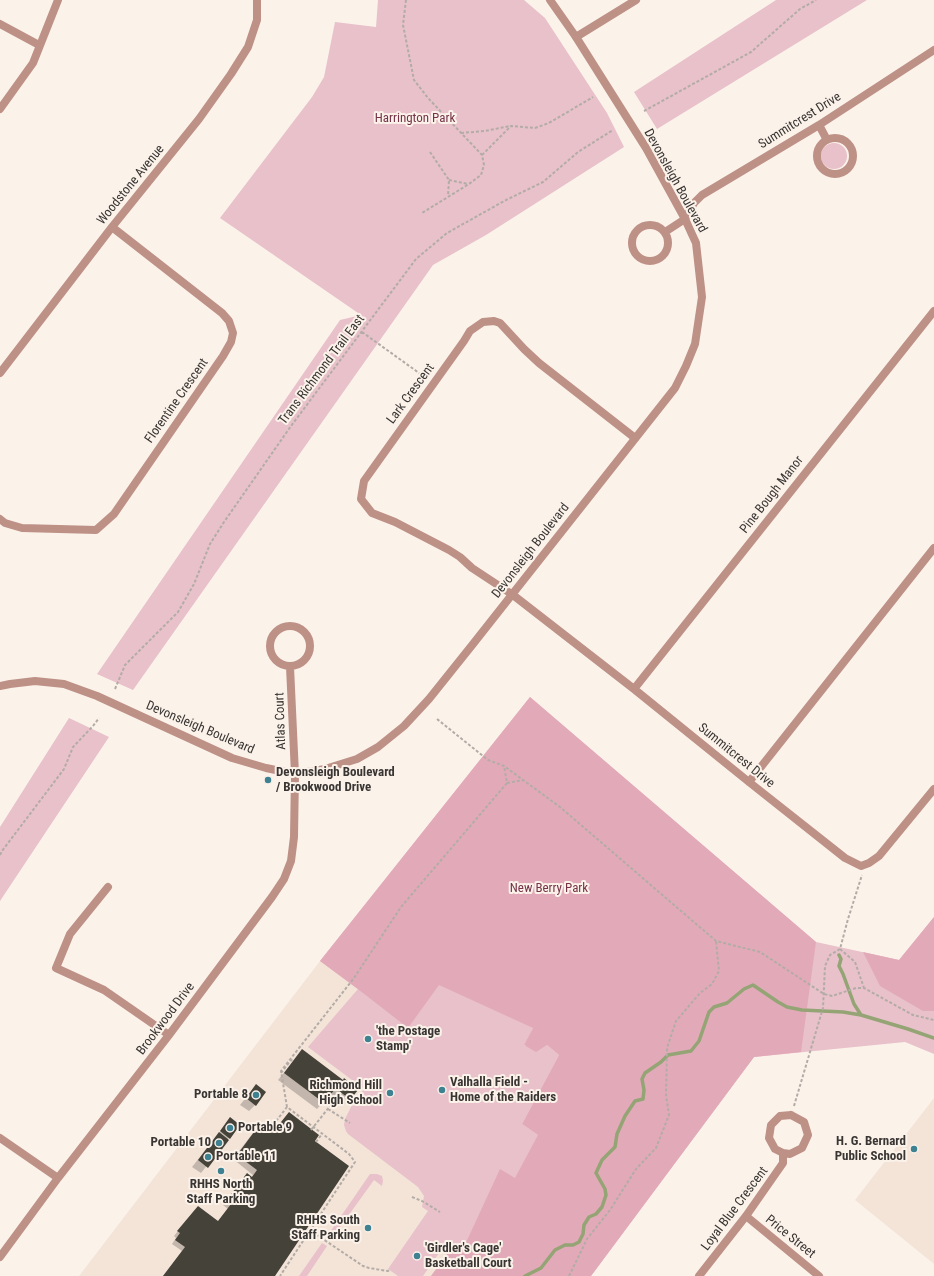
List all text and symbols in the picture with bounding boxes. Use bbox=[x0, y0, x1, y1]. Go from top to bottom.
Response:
street label: Summitcrest Drive bbox=[756, 89, 844, 153]
park label: Harrington Park bbox=[375, 111, 455, 127]
street label: Devonsleigh Boulevard bbox=[640, 126, 710, 236]
street label: Woodstone Avenue bbox=[94, 142, 168, 228]
street label: Trans Richmond Trail East bbox=[276, 312, 368, 428]
street label: Florentine Crescent bbox=[142, 356, 212, 446]
street label: Lark Crescent bbox=[384, 361, 438, 427]
street label: Pine Bough Manor bbox=[737, 453, 807, 537]
street label: Devonsleigh Boulevard bbox=[489, 500, 573, 602]
street label: Atlas Court bbox=[272, 692, 290, 750]
street label: Devonsleigh Boulevard bbox=[143, 698, 257, 758]
street label: Summitcrest Drive bbox=[695, 720, 777, 792]
place label: Devonsleigh Boulevard / Brookwood Drive bbox=[276, 765, 395, 796]
marker: Devonsleigh Boulevard / Brookwood Drive bbox=[263, 775, 273, 785]
park label: New Berry Park bbox=[510, 881, 588, 897]
street label: Brookwood Drive bbox=[134, 980, 198, 1058]
place label: 'the Postage Stamp' bbox=[376, 1024, 440, 1055]
marker: 'the Postage Stamp' bbox=[363, 1034, 373, 1044]
place label: Valhalla Field - Home of the Raiders bbox=[450, 1075, 556, 1106]
place label: Richmond Hill High School bbox=[309, 1078, 382, 1109]
marker: Valhalla Field - Home of the Raiders bbox=[437, 1085, 447, 1095]
place label: Portable 8 bbox=[194, 1087, 248, 1103]
marker: Richmond Hill High School bbox=[385, 1088, 395, 1098]
marker: Portable 8 bbox=[251, 1090, 261, 1100]
place label: Portable 9 bbox=[238, 1120, 292, 1136]
marker: Portable 9 bbox=[225, 1123, 235, 1133]
place label: H. G. Bernard Public School bbox=[835, 1134, 906, 1165]
place label: Portable 10 bbox=[150, 1135, 211, 1151]
marker: Portable 10 bbox=[214, 1138, 224, 1148]
marker: H. G. Bernard Public School bbox=[909, 1144, 919, 1154]
place label: Portable 11 bbox=[216, 1149, 277, 1165]
marker: Portable 11 bbox=[203, 1152, 213, 1162]
street label: Loyal Blue Crescent bbox=[698, 1164, 772, 1254]
marker: RHHS North Staff Parking bbox=[216, 1166, 226, 1176]
place label: RHHS North Staff Parking bbox=[187, 1177, 255, 1208]
street label: Price Street bbox=[762, 1212, 818, 1262]
place label: RHHS South Staff Parking bbox=[291, 1213, 360, 1244]
marker: RHHS South Staff Parking bbox=[363, 1223, 373, 1233]
place label: 'Girdler's Cage' Basketball Court bbox=[425, 1241, 512, 1272]
marker: 'Girdler's Cage' Basketball Court bbox=[412, 1251, 422, 1261]

